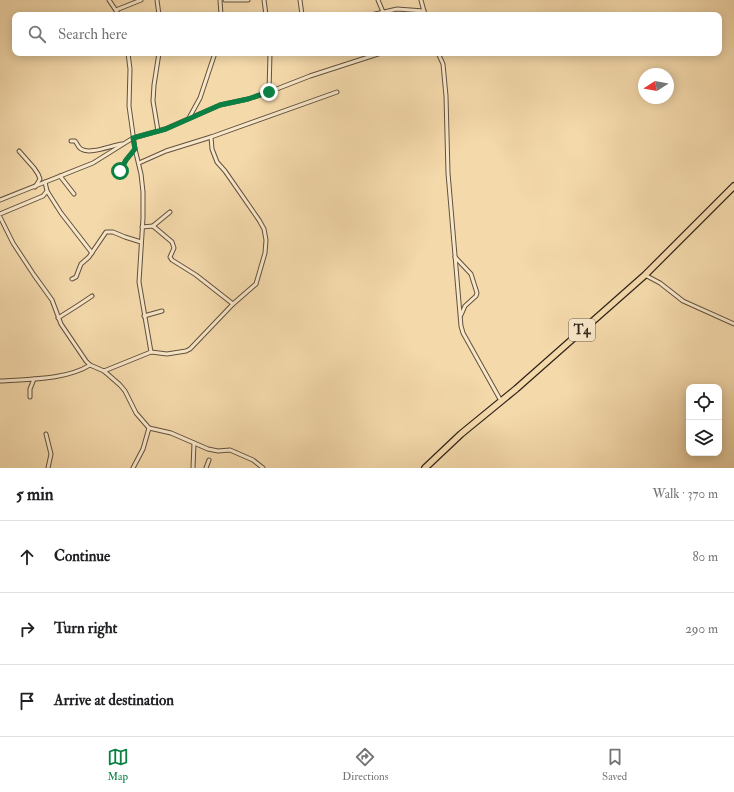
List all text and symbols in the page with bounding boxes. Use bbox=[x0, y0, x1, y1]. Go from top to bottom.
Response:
search box bbox=[12, 12, 722, 56]
icon: search bbox=[26, 23, 48, 45]
text: Search here bbox=[58, 25, 127, 44]
north arrow bbox=[638, 68, 674, 104]
route end bbox=[260, 83, 278, 101]
route start bbox=[111, 162, 129, 180]
road number: T4 bbox=[569, 319, 595, 341]
map controls bbox=[686, 384, 722, 456]
button: locate bbox=[686, 384, 722, 420]
button: layers bbox=[686, 420, 722, 456]
text: 5 min bbox=[16, 484, 54, 505]
text: Walk · 370 m bbox=[653, 486, 718, 502]
icon: ahead bbox=[16, 546, 38, 568]
text: Continue bbox=[54, 547, 110, 566]
text: 80 m bbox=[692, 549, 718, 565]
icon: right bbox=[16, 618, 38, 640]
text: Turn right bbox=[54, 619, 117, 638]
text: 290 m bbox=[685, 621, 718, 637]
icon: arrive bbox=[16, 690, 38, 712]
text: Arrive at destination bbox=[54, 691, 174, 710]
tab: Map bbox=[107, 746, 129, 783]
tab: Directions bbox=[342, 746, 389, 783]
tab: Saved bbox=[602, 746, 627, 783]

